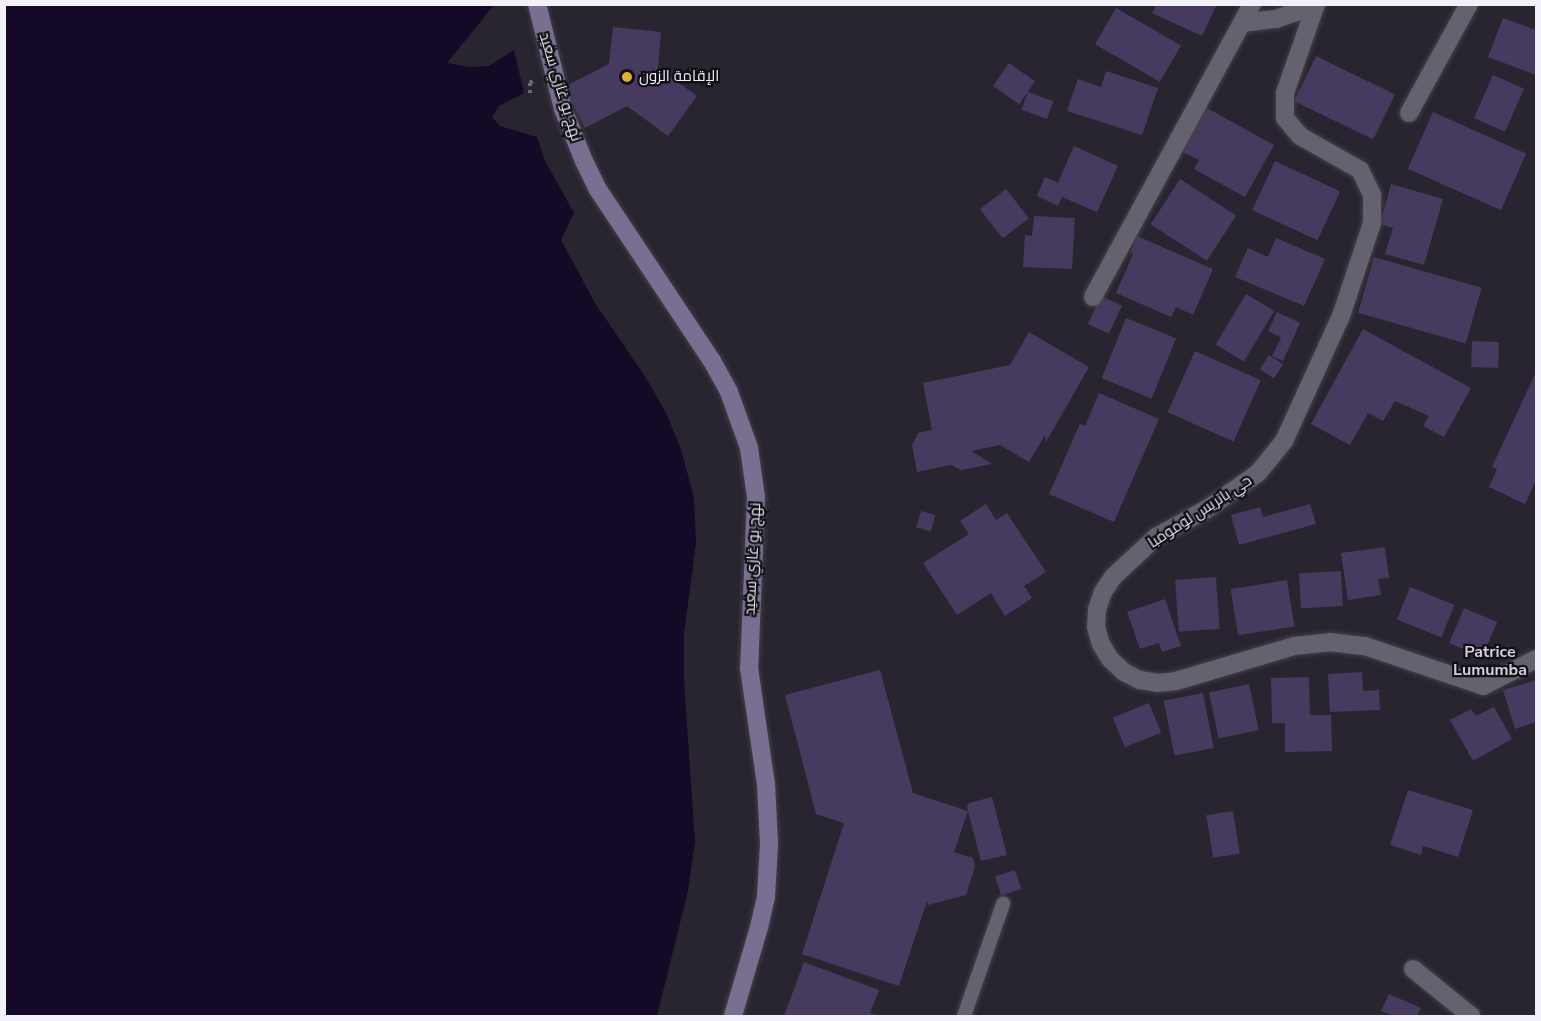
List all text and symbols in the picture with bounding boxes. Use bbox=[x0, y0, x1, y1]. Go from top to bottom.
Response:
street label: نهج بو غازي سعيد bbox=[535, 31, 585, 143]
place label: الإقامة الزون bbox=[639, 68, 719, 86]
marker: الإقامة الزون bbox=[620, 70, 634, 84]
street label: حي باتريس لومومبا bbox=[1145, 472, 1255, 552]
street label: نهج بو غازي سعيد bbox=[741, 502, 765, 616]
district label: Patrice Lumumba bbox=[1453, 642, 1527, 680]

